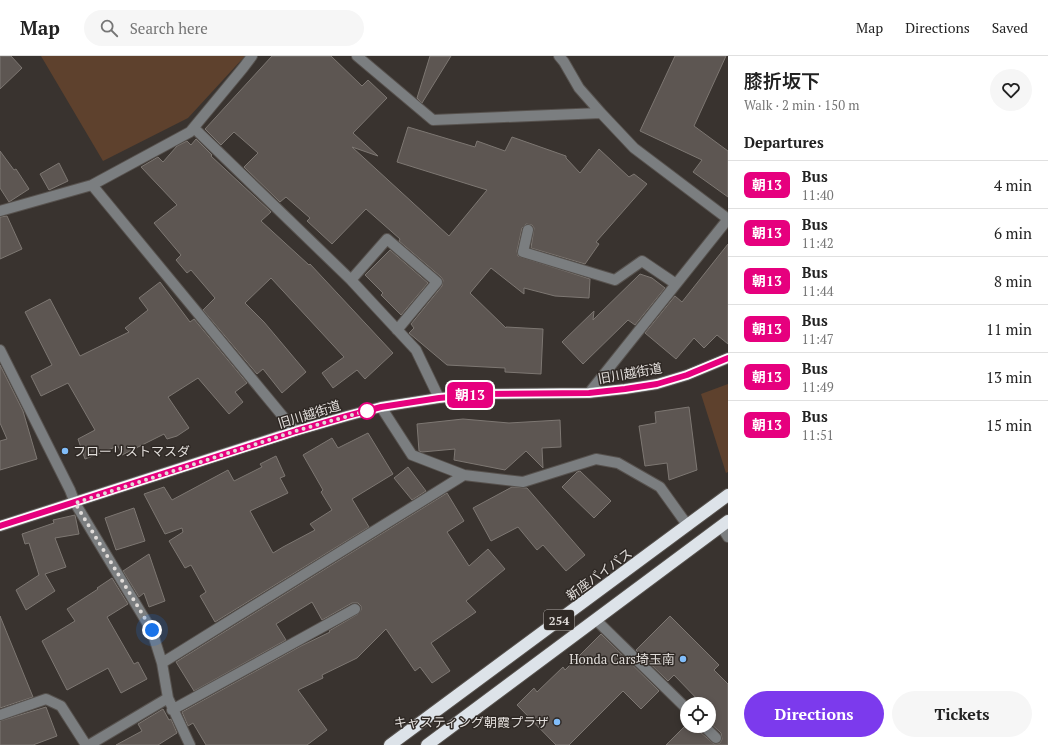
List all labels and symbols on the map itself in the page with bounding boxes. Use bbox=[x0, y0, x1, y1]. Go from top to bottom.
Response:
street label: 旧川越街道 bbox=[596, 358, 664, 388]
line badge: 朝13 bbox=[447, 382, 493, 408]
street label: 旧川越街道 bbox=[275, 396, 343, 432]
unlabelled marker bbox=[358, 402, 376, 420]
place label: フローリストマスダ bbox=[73, 442, 190, 460]
marker: フローリストマスダ bbox=[60, 446, 70, 456]
street label: 新座バイパス bbox=[562, 544, 636, 604]
road number: 254 bbox=[544, 610, 574, 630]
your location bbox=[142, 620, 162, 640]
place label: Honda Cars埼玉南 bbox=[569, 650, 675, 668]
marker: Honda Cars埼玉南 bbox=[678, 654, 688, 664]
place label: キャスティング朝霞プラザ bbox=[394, 713, 549, 731]
marker: キャスティング朝霞プラザ bbox=[552, 717, 562, 727]

